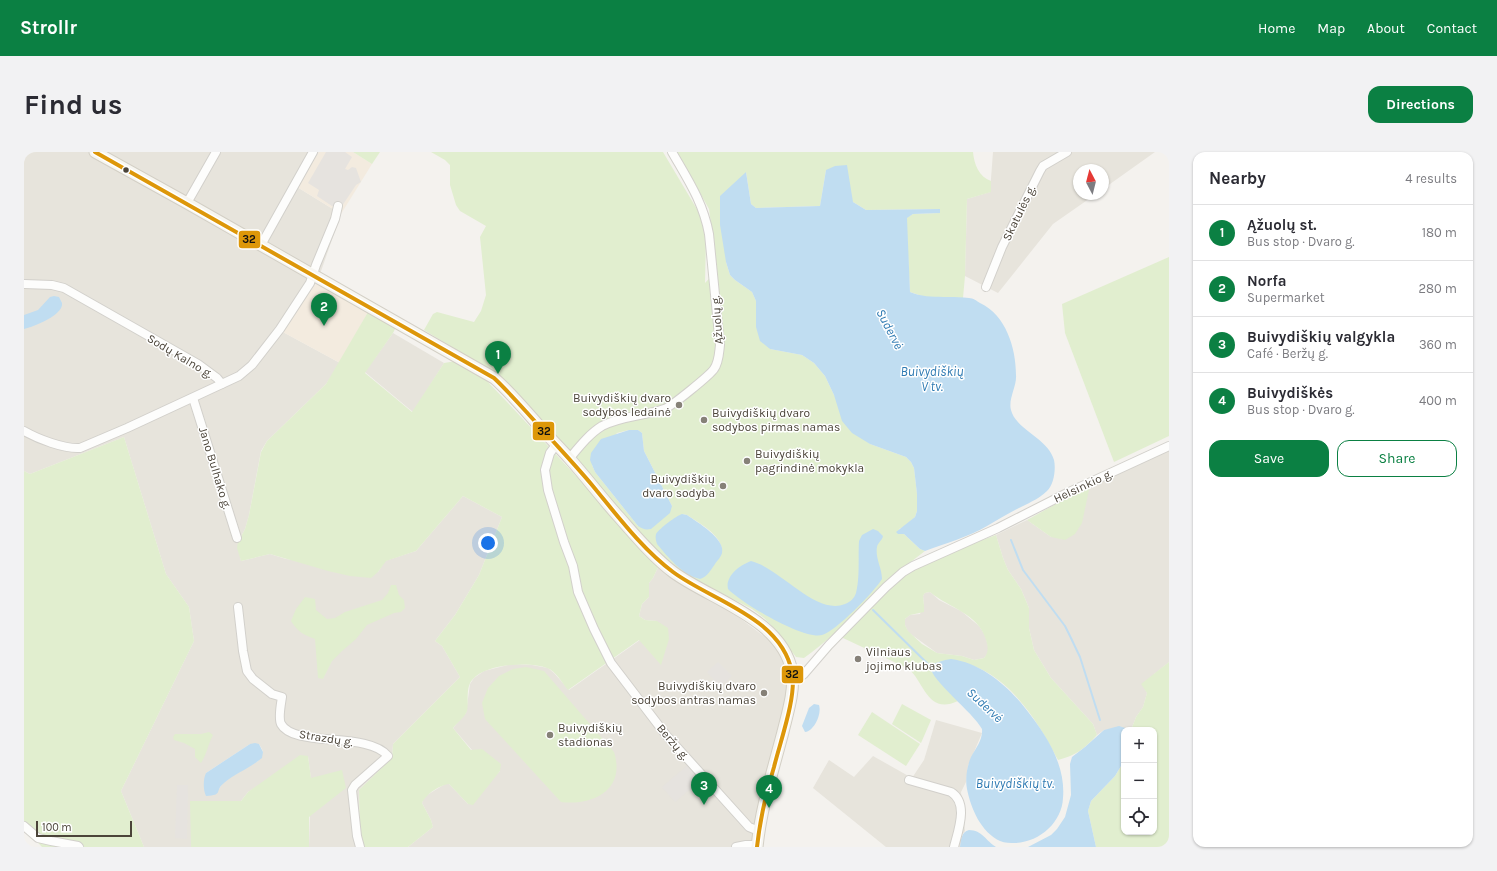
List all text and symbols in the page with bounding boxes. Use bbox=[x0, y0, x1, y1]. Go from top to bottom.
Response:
text: Strollr bbox=[20, 17, 77, 39]
text: Home bbox=[1258, 20, 1295, 37]
text: Map bbox=[1317, 20, 1345, 37]
text: About bbox=[1367, 20, 1405, 37]
text: Contact bbox=[1427, 20, 1477, 37]
button: Directions bbox=[1368, 86, 1473, 123]
text: Find us bbox=[24, 88, 123, 121]
north arrow bbox=[1073, 164, 1109, 200]
unlabelled marker bbox=[121, 165, 131, 175]
text: Nearby bbox=[1209, 168, 1266, 188]
text: 4 results bbox=[1405, 171, 1457, 186]
street label: Skatulės g. bbox=[1000, 183, 1038, 243]
text: Ąžuolų st. bbox=[1247, 216, 1317, 234]
text: 1 bbox=[1220, 225, 1224, 240]
text: 180 m bbox=[1422, 225, 1457, 240]
line badge: 32 bbox=[238, 230, 261, 249]
text: 32 bbox=[242, 233, 256, 246]
text: Bus stop · Dvaro g. bbox=[1247, 234, 1355, 249]
text: Norfa bbox=[1247, 272, 1286, 290]
text: 2 bbox=[1218, 281, 1226, 296]
text: 280 m bbox=[1419, 281, 1457, 296]
text: Supermarket bbox=[1247, 290, 1325, 305]
pin: 2 bbox=[311, 293, 337, 326]
street label: Ąžuolų g. bbox=[708, 295, 726, 345]
water label: Sudervė bbox=[873, 306, 907, 352]
text: Buivydiškių valgykla bbox=[1247, 328, 1395, 346]
street label: Sodų Kalno g. bbox=[145, 331, 215, 381]
text: 3 bbox=[1218, 337, 1226, 352]
text: 360 m bbox=[1419, 337, 1457, 352]
pin: 1 bbox=[485, 341, 511, 374]
text: Café · Beržų g. bbox=[1247, 346, 1328, 361]
water label: Buivydiškių V tv. bbox=[900, 364, 964, 394]
text: Buivydiškės bbox=[1247, 384, 1333, 402]
place label: Buivydiškių dvaro sodybos ledainė bbox=[573, 391, 671, 419]
text: 4 bbox=[1218, 393, 1226, 408]
text: 400 m bbox=[1419, 393, 1457, 408]
marker: Buivydiškių dvaro sodybos ledainė bbox=[674, 400, 684, 410]
text: Bus stop · Dvaro g. bbox=[1247, 402, 1355, 417]
place label: Buivydiškių dvaro sodybos pirmas namas bbox=[712, 406, 840, 434]
marker: Buivydiškių dvaro sodybos pirmas namas bbox=[699, 415, 709, 425]
line badge: 32 bbox=[532, 421, 555, 441]
street label: Jano Bulhako g. bbox=[196, 425, 234, 511]
text: 32 bbox=[537, 425, 551, 438]
button: Save bbox=[1209, 440, 1329, 477]
button: Share bbox=[1337, 440, 1457, 477]
place label: Buivydiškių pagrindinė mokykla bbox=[755, 447, 864, 475]
marker: Buivydiškių pagrindinė mokykla bbox=[742, 456, 752, 466]
street label: Helsinkio g. bbox=[1051, 466, 1115, 506]
place label: Buivydiškių dvaro sodyba bbox=[642, 472, 715, 500]
marker: Buivydiškių dvaro sodyba bbox=[718, 481, 728, 491]
your location bbox=[478, 533, 498, 553]
place label: Vilniaus jojimo klubas bbox=[864, 645, 942, 673]
marker: Vilniaus jojimo klubas bbox=[853, 654, 863, 664]
line badge: 32 bbox=[781, 665, 804, 684]
text: 32 bbox=[785, 668, 799, 681]
place label: Buivydiškių dvaro sodybos antras namas bbox=[631, 679, 756, 707]
water label: Sudervė bbox=[964, 685, 1006, 725]
marker: Buivydiškių dvaro sodybos antras namas bbox=[759, 688, 769, 698]
place label: Buivydiškių stadionas bbox=[558, 721, 623, 749]
street label: Beržų g. bbox=[654, 721, 692, 763]
street label: Strazdų g. bbox=[298, 727, 354, 749]
map controls bbox=[1121, 727, 1157, 835]
button: + bbox=[1121, 727, 1157, 763]
marker: Buivydiškių stadionas bbox=[545, 730, 555, 740]
button: − bbox=[1121, 763, 1157, 799]
pin: 3 bbox=[691, 772, 717, 805]
pin: 4 bbox=[756, 775, 782, 808]
water label: Buivydiškių tv. bbox=[976, 776, 1054, 791]
button: locate bbox=[1121, 799, 1157, 835]
scale bar bbox=[36, 819, 132, 838]
text: 100 m bbox=[42, 821, 72, 834]

